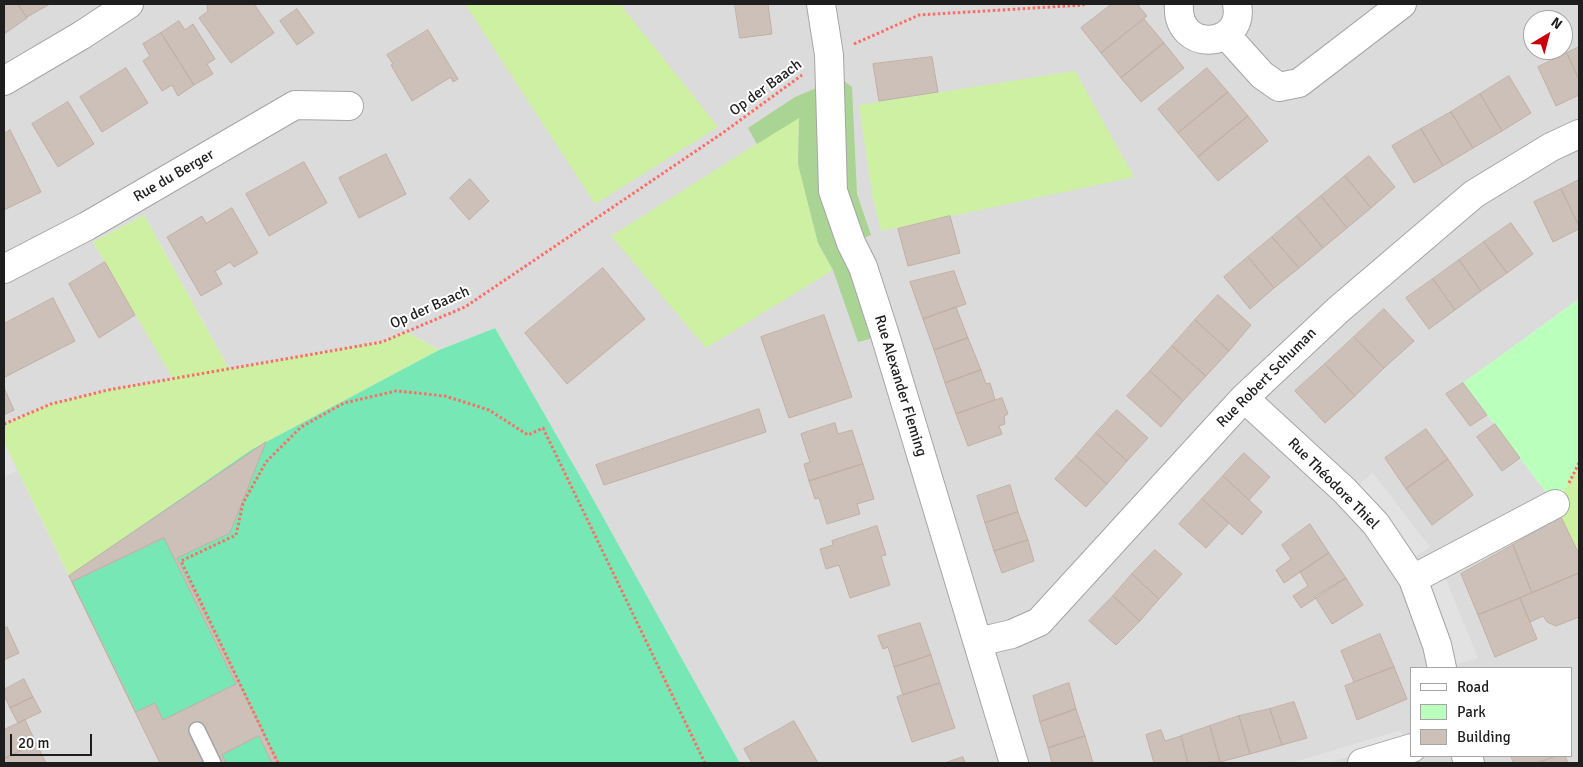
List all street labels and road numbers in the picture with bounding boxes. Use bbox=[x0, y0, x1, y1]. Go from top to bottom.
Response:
street label: Op der Baach bbox=[726, 56, 806, 120]
street label: Rue du Berger bbox=[131, 146, 217, 206]
street label: Op der Baach bbox=[388, 283, 472, 333]
street label: Rue Alexander Fleming bbox=[870, 313, 930, 459]
street label: Rue Robert Schuman bbox=[1213, 324, 1321, 432]
street label: Rue Théodore Thiel bbox=[1284, 435, 1382, 533]

